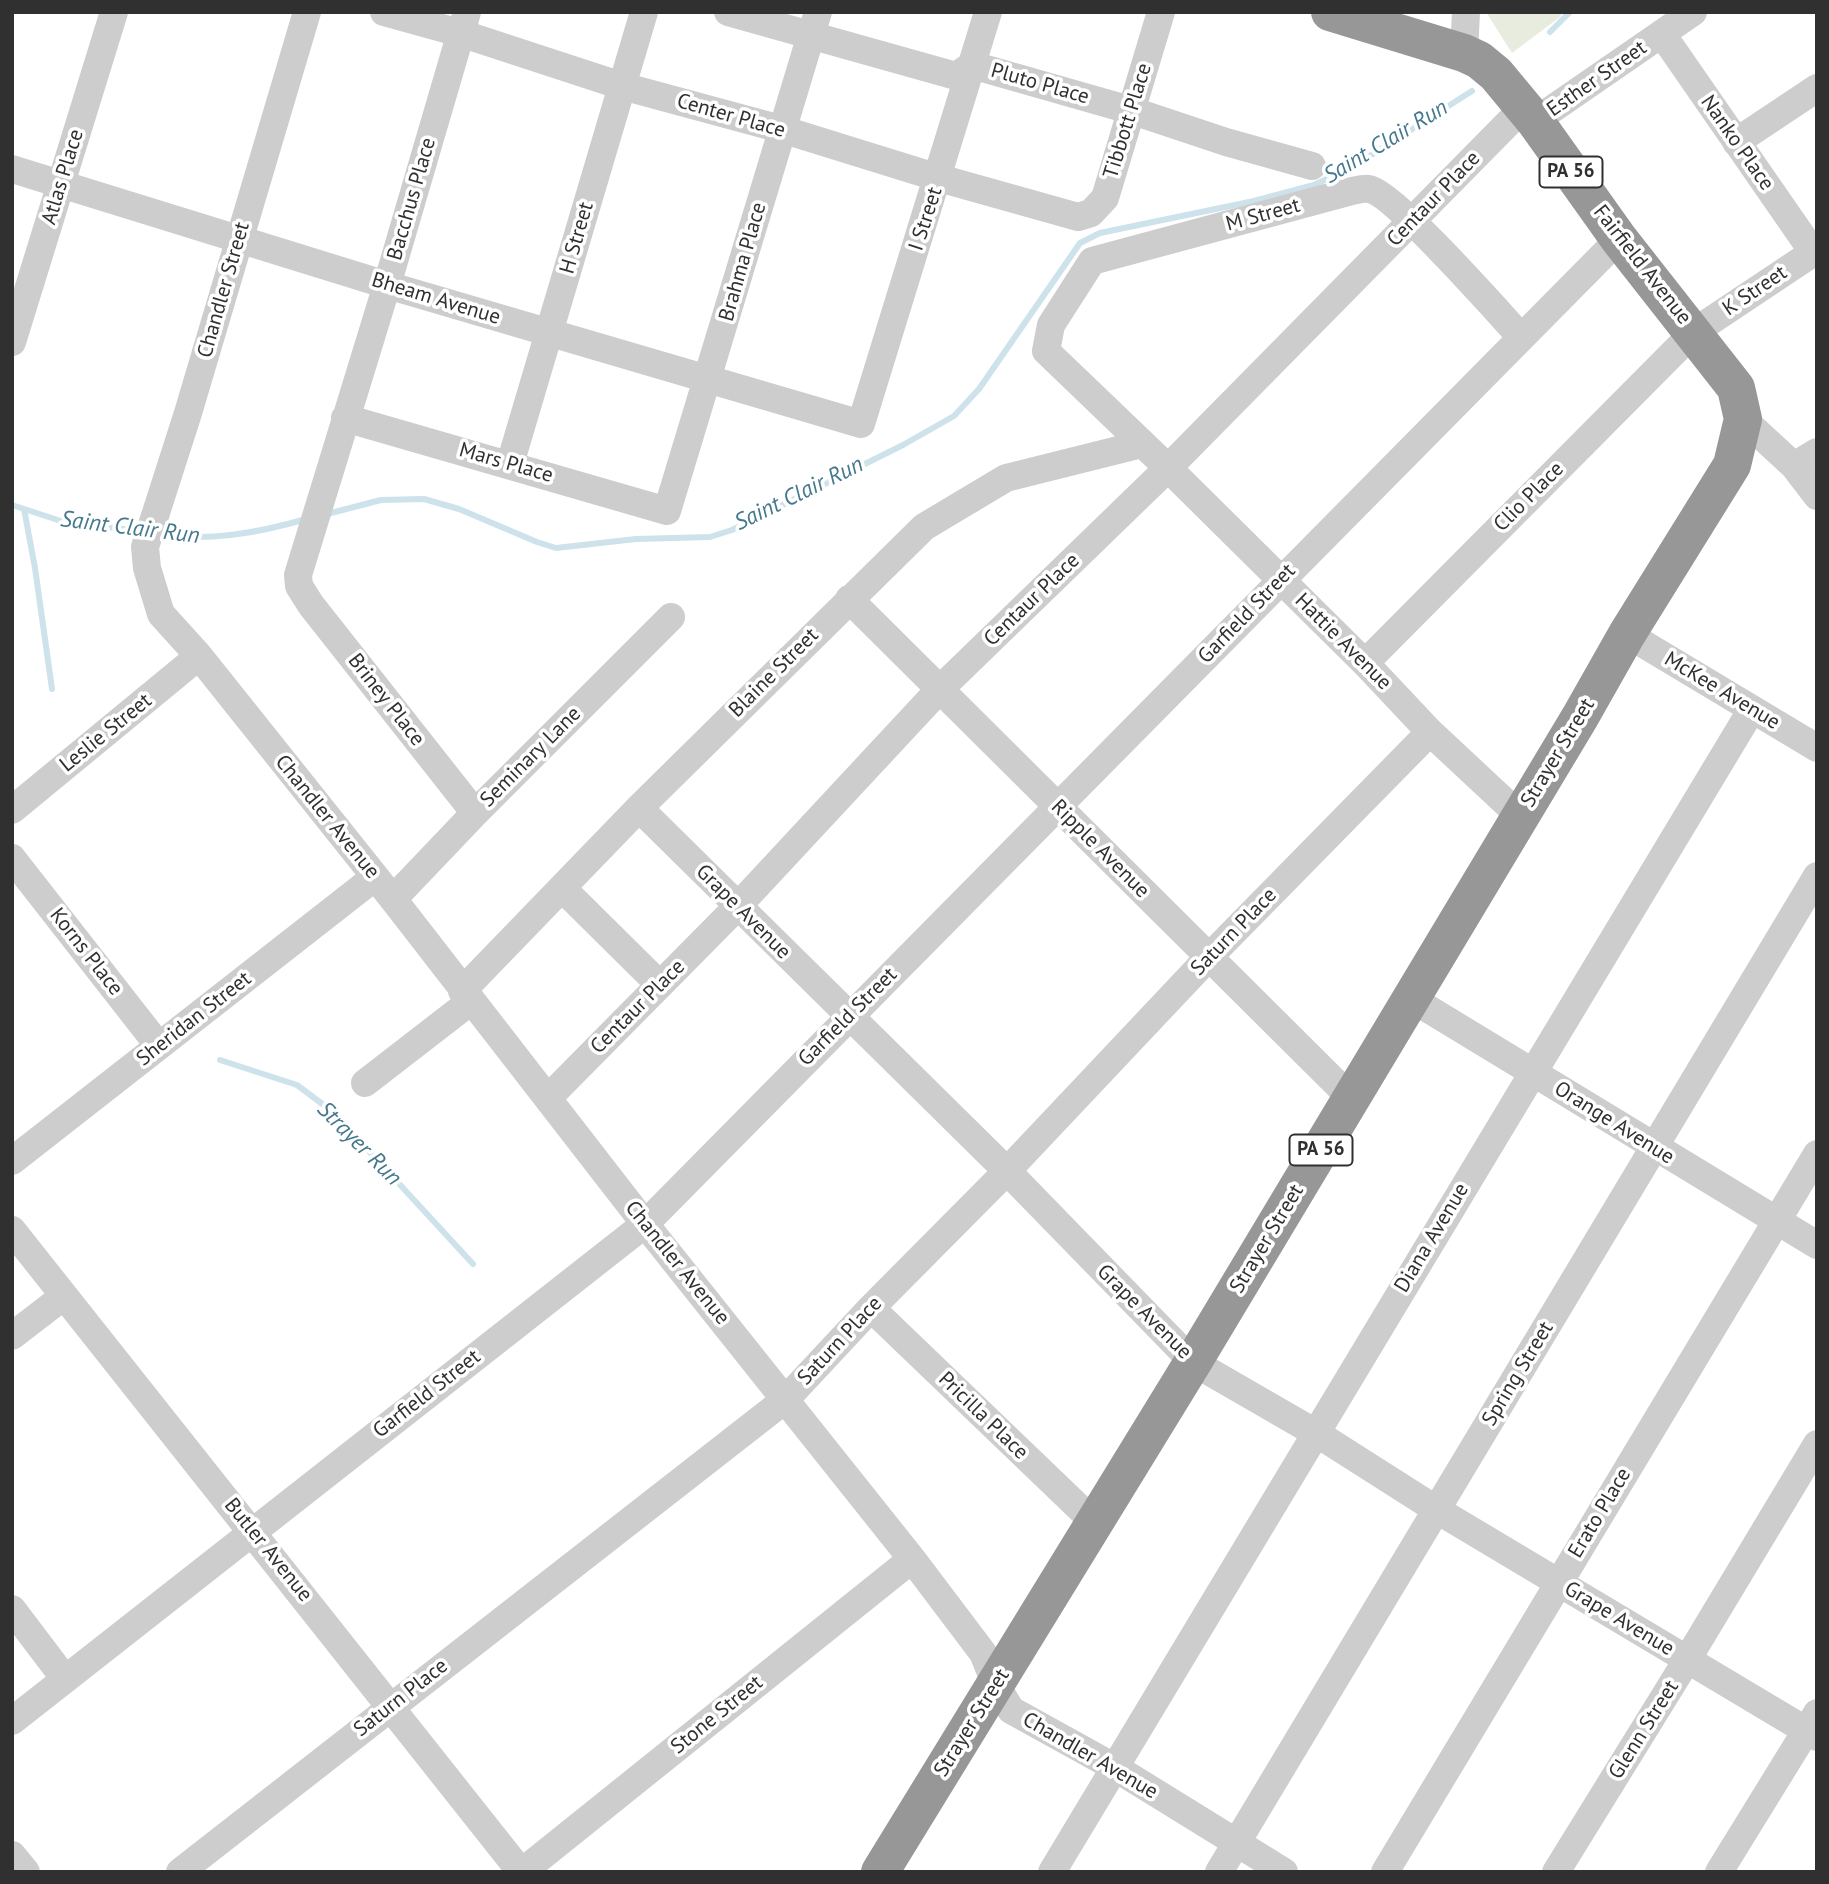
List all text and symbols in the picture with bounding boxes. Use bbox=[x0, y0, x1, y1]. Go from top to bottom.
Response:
street label: Esther Street bbox=[1542, 35, 1652, 123]
street label: Pluto Place bbox=[988, 58, 1092, 110]
street label: Tibbott Place bbox=[1099, 60, 1157, 182]
street label: Center Place bbox=[674, 88, 788, 144]
street label: Nanko Place bbox=[1695, 90, 1779, 196]
water label: Saint Clair Run bbox=[1319, 94, 1453, 190]
street label: Atlas Place bbox=[37, 126, 89, 228]
street label: Bacchus Place bbox=[382, 135, 442, 263]
street label: Centaur Place bbox=[1382, 146, 1486, 252]
road number: PA 56 bbox=[1540, 156, 1602, 188]
street label: I Street bbox=[904, 184, 948, 254]
street label: M Street bbox=[1223, 193, 1303, 237]
street label: H Street bbox=[555, 199, 599, 277]
street label: Brahma Place bbox=[714, 200, 772, 324]
street label: Fairfield Avenue bbox=[1588, 200, 1696, 330]
street label: Chandler Street bbox=[193, 219, 255, 361]
street label: K Street bbox=[1718, 260, 1792, 322]
street label: Bheam Avenue bbox=[369, 267, 503, 331]
street label: Mars Place bbox=[456, 438, 556, 488]
water label: Saint Clair Run bbox=[730, 451, 868, 537]
street label: Clio Place bbox=[1489, 457, 1569, 537]
water label: Saint Clair Run bbox=[59, 506, 201, 550]
street label: Centaur Place bbox=[979, 548, 1085, 652]
street label: Garfield Street bbox=[1193, 559, 1301, 669]
street label: Hattie Avenue bbox=[1289, 588, 1397, 696]
street label: Blaine Street bbox=[724, 623, 824, 723]
street label: McKee Avenue bbox=[1660, 647, 1784, 735]
street label: Briney Place bbox=[342, 649, 430, 751]
street label: Leslie Street bbox=[55, 688, 157, 778]
street label: Strayer Street bbox=[1516, 694, 1600, 812]
street label: Seminary Lane bbox=[475, 701, 587, 813]
street label: Chandler Avenue bbox=[269, 750, 385, 884]
street label: Ripple Avenue bbox=[1046, 795, 1154, 903]
street label: Grape Avenue bbox=[690, 859, 796, 965]
street label: Saturn Place bbox=[1186, 883, 1282, 981]
street label: Korns Place bbox=[44, 903, 128, 1001]
street label: Centaur Place bbox=[586, 955, 690, 1059]
street label: Garfield Street bbox=[793, 962, 903, 1072]
street label: Sheridan Street bbox=[132, 966, 256, 1072]
street label: Orange Avenue bbox=[1549, 1076, 1679, 1170]
water label: Strayer Run bbox=[311, 1096, 407, 1192]
road number: PA 56 bbox=[1290, 1134, 1352, 1166]
street label: Diana Avenue bbox=[1390, 1179, 1474, 1297]
street label: Strayer Street bbox=[1225, 1180, 1309, 1298]
street label: Chandler Avenue bbox=[619, 1196, 735, 1330]
street label: Grape Avenue bbox=[1091, 1259, 1197, 1365]
street label: Saturn Place bbox=[793, 1291, 887, 1391]
street label: Spring Street bbox=[1477, 1317, 1559, 1431]
street label: Garfield Street bbox=[368, 1344, 486, 1444]
street label: Pricilla Place bbox=[933, 1367, 1033, 1465]
street label: Erato Place bbox=[1563, 1463, 1637, 1563]
street label: Butler Avenue bbox=[219, 1493, 317, 1607]
street label: Grape Avenue bbox=[1560, 1576, 1678, 1662]
street label: Saturn Place bbox=[349, 1654, 453, 1742]
street label: Strayer Street bbox=[929, 1664, 1015, 1782]
street label: Stone Street bbox=[666, 1670, 768, 1760]
street label: Glenn Street bbox=[1604, 1676, 1684, 1784]
street label: Chandler Avenue bbox=[1018, 1707, 1162, 1805]

